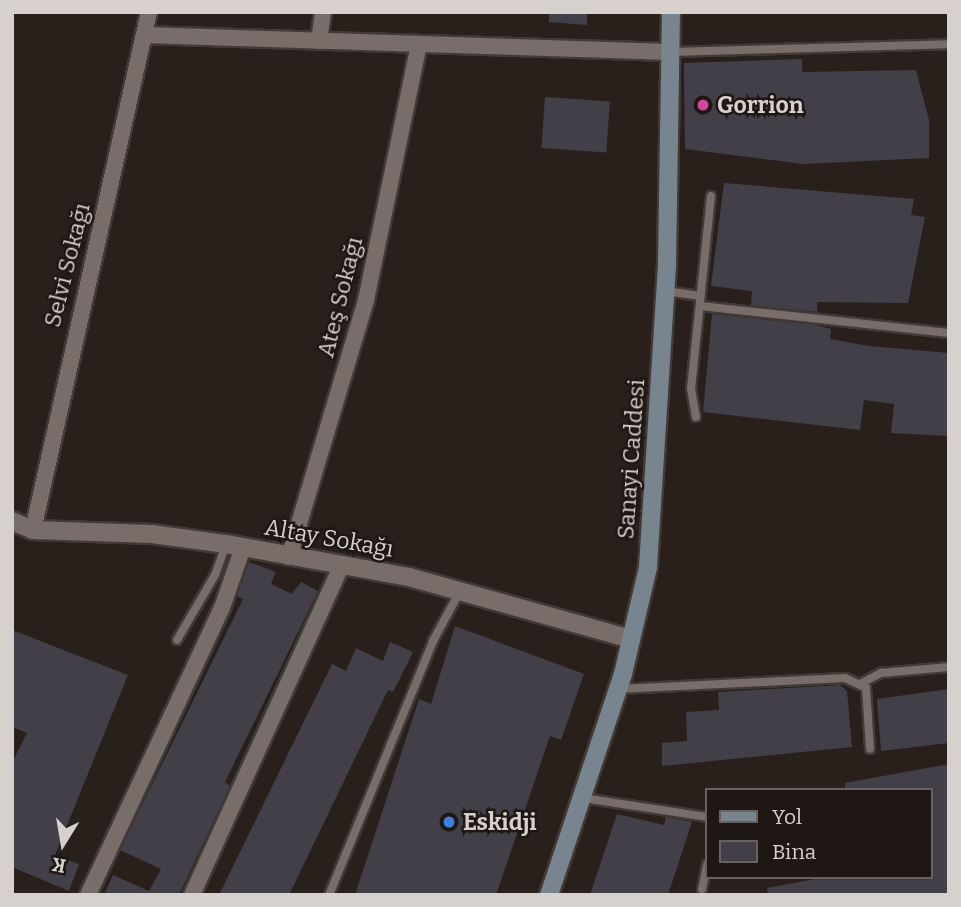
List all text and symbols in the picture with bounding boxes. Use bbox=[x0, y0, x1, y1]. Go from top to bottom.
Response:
place label: Gorrion bbox=[717, 91, 804, 119]
marker: Gorrion bbox=[695, 97, 711, 113]
street label: Selvi Sokağı bbox=[38, 200, 96, 330]
street label: Ateş Sokağı bbox=[312, 234, 368, 360]
street label: Sanayi Caddesi bbox=[612, 378, 650, 540]
street label: Altay Sokağı bbox=[262, 513, 396, 563]
legend bbox=[706, 788, 933, 879]
text: Yol bbox=[772, 804, 802, 830]
place label: Eskidji bbox=[463, 808, 537, 836]
north arrow bbox=[28, 809, 98, 879]
marker: Eskidji bbox=[441, 814, 457, 830]
text: Bina bbox=[772, 839, 816, 865]
text: K bbox=[50, 853, 68, 878]

